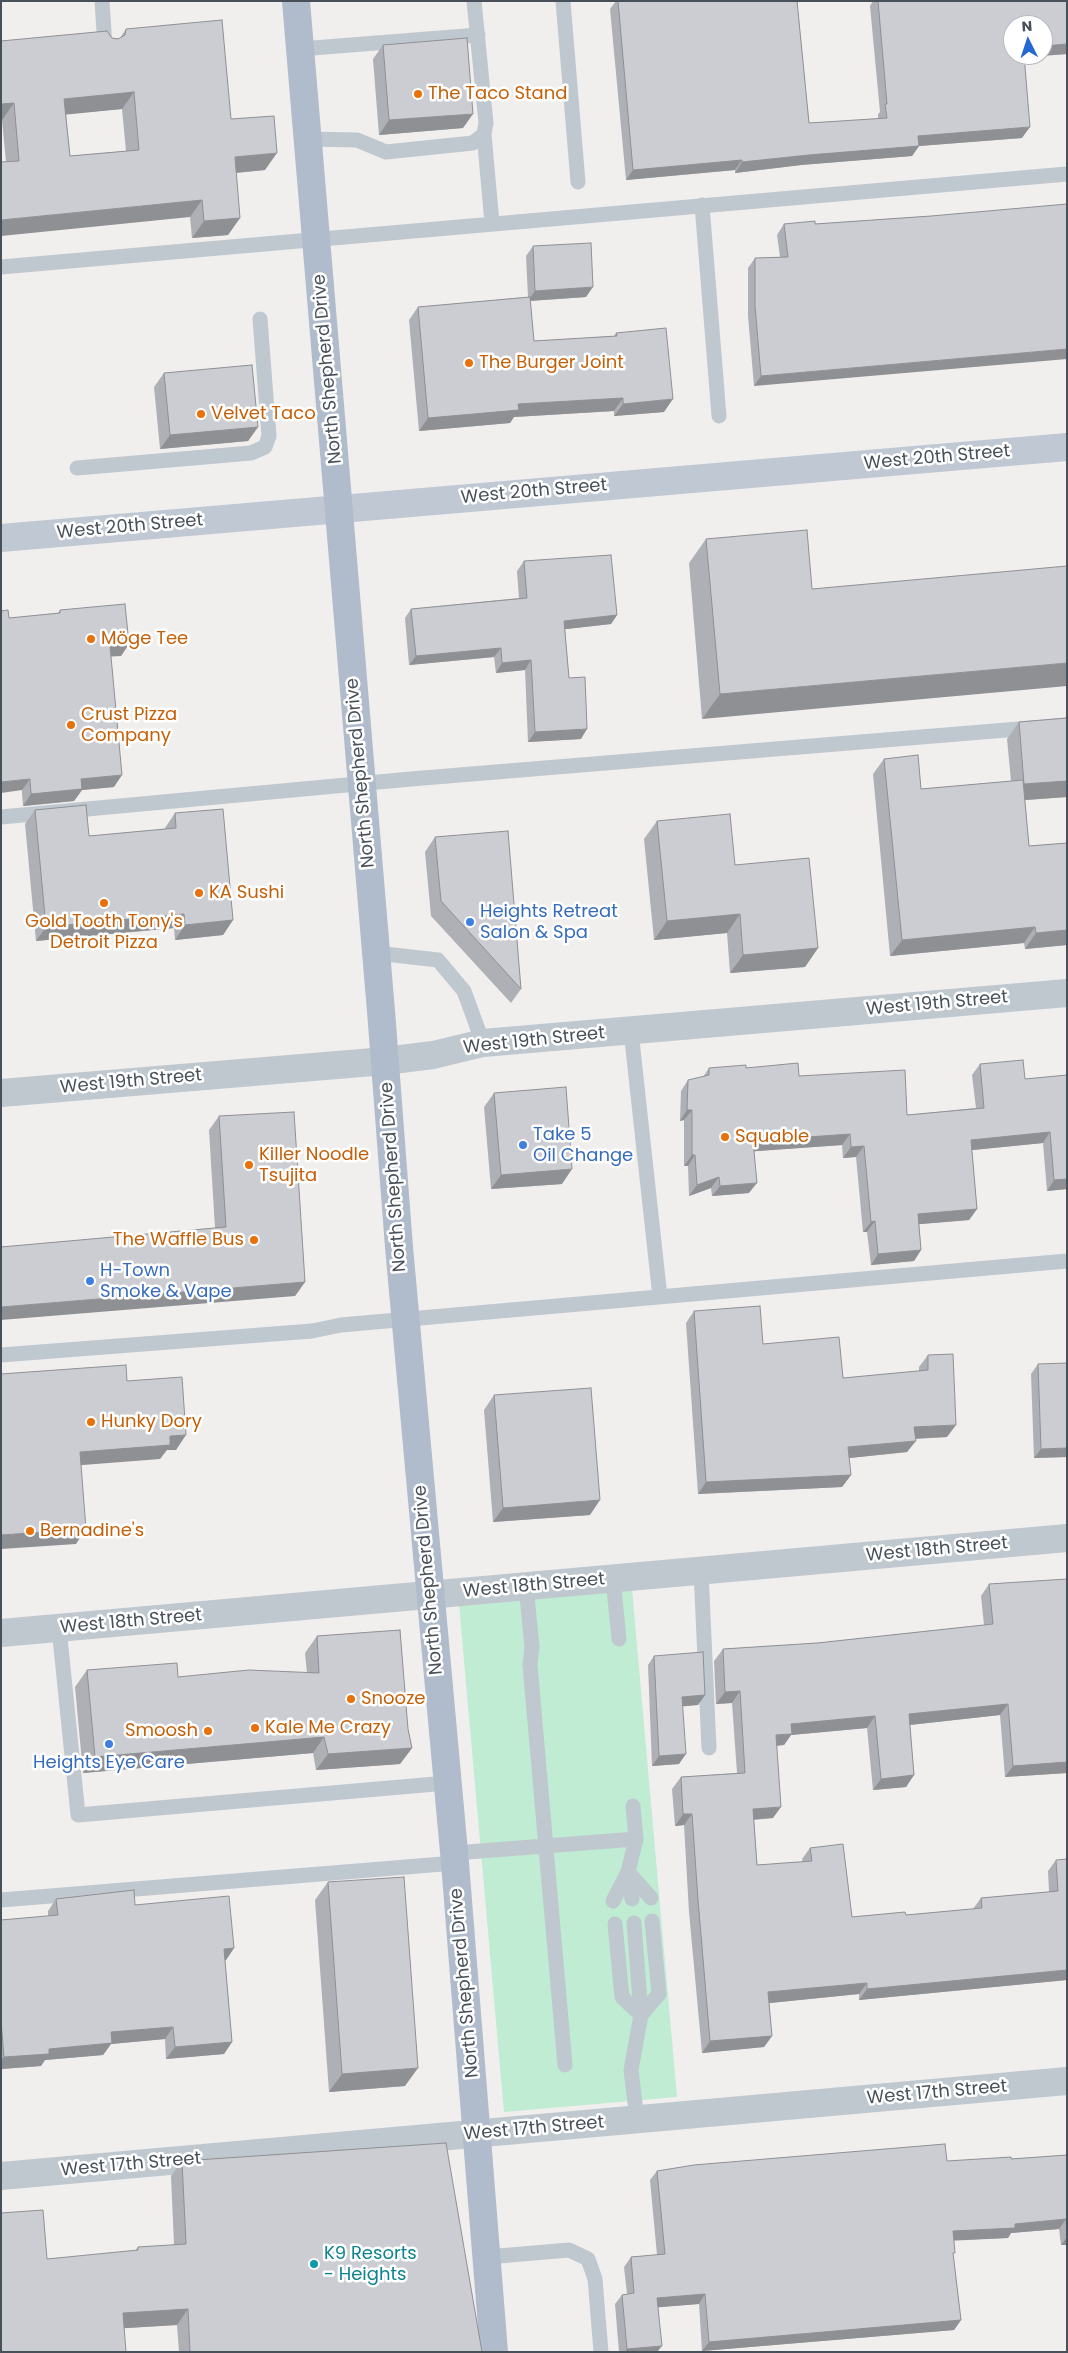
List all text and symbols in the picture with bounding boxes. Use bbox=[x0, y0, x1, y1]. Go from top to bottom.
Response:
north arrow bbox=[1003, 15, 1053, 65]
text: N bbox=[1021, 16, 1033, 36]
place label: The Taco Stand bbox=[428, 83, 567, 105]
marker: The Taco Stand bbox=[412, 88, 424, 100]
street label: North Shepherd Drive bbox=[309, 273, 347, 465]
place label: The Burger Joint bbox=[479, 352, 624, 374]
marker: The Burger Joint bbox=[463, 357, 475, 369]
place label: Velvet Taco bbox=[211, 403, 316, 425]
marker: Velvet Taco bbox=[195, 408, 207, 420]
street label: West 20th Street bbox=[863, 441, 1011, 475]
street label: West 20th Street bbox=[460, 475, 608, 509]
street label: West 20th Street bbox=[56, 510, 204, 544]
place label: Möge Tee bbox=[101, 628, 188, 650]
marker: Möge Tee bbox=[85, 633, 97, 645]
street label: North Shepherd Drive bbox=[342, 677, 380, 869]
place label: Crust Pizza Company bbox=[81, 704, 177, 746]
marker: Crust Pizza Company bbox=[65, 719, 77, 731]
place label: KA Sushi bbox=[209, 882, 284, 904]
marker: KA Sushi bbox=[193, 887, 205, 899]
marker: Gold Tooth Tony's Detroit Pizza bbox=[98, 897, 110, 909]
place label: Heights Retreat Salon & Spa bbox=[480, 901, 618, 944]
place label: Gold Tooth Tony's Detroit Pizza bbox=[25, 911, 183, 954]
marker: Heights Retreat Salon & Spa bbox=[464, 916, 476, 928]
street label: West 19th Street bbox=[865, 987, 1009, 1021]
street label: West 19th Street bbox=[462, 1023, 606, 1059]
street label: West 19th Street bbox=[59, 1065, 203, 1099]
street label: North Shepherd Drive bbox=[377, 1081, 411, 1273]
place label: Take 5 Oil Change bbox=[533, 1124, 633, 1166]
place label: Squable bbox=[735, 1126, 809, 1148]
marker: Squable bbox=[719, 1131, 731, 1143]
marker: Take 5 Oil Change bbox=[517, 1139, 529, 1151]
place label: Killer Noodle Tsujita bbox=[259, 1144, 369, 1186]
marker: Killer Noodle Tsujita bbox=[243, 1159, 255, 1171]
place label: The Waffle Bus bbox=[113, 1229, 244, 1251]
marker: The Waffle Bus bbox=[248, 1234, 260, 1246]
place label: H-Town Smoke & Vape bbox=[100, 1260, 232, 1302]
marker: H-Town Smoke & Vape bbox=[84, 1275, 96, 1287]
place label: Hunky Dory bbox=[101, 1411, 202, 1433]
marker: Hunky Dory bbox=[85, 1416, 97, 1428]
street label: North Shepherd Drive bbox=[410, 1484, 448, 1676]
place label: Bernadine's bbox=[40, 1520, 144, 1542]
marker: Bernadine's bbox=[24, 1525, 36, 1537]
street label: West 18th Street bbox=[865, 1533, 1009, 1567]
street label: West 18th Street bbox=[462, 1569, 606, 1603]
street label: West 18th Street bbox=[59, 1605, 203, 1639]
place label: Snooze bbox=[361, 1688, 425, 1710]
marker: Snooze bbox=[345, 1693, 357, 1705]
place label: Kale Me Crazy bbox=[265, 1717, 391, 1739]
place label: Smoosh bbox=[125, 1720, 198, 1742]
marker: Kale Me Crazy bbox=[249, 1722, 261, 1734]
marker: Smoosh bbox=[202, 1725, 214, 1737]
marker: Heights Eye Care bbox=[103, 1738, 115, 1750]
place label: Heights Eye Care bbox=[33, 1752, 185, 1774]
street label: North Shepherd Drive bbox=[446, 1887, 484, 2079]
street label: West 17th Street bbox=[866, 2076, 1008, 2110]
street label: West 17th Street bbox=[463, 2112, 605, 2146]
street label: West 17th Street bbox=[60, 2148, 202, 2182]
place label: K9 Resorts - Heights bbox=[324, 2243, 417, 2286]
marker: K9 Resorts - Heights bbox=[308, 2258, 320, 2270]

